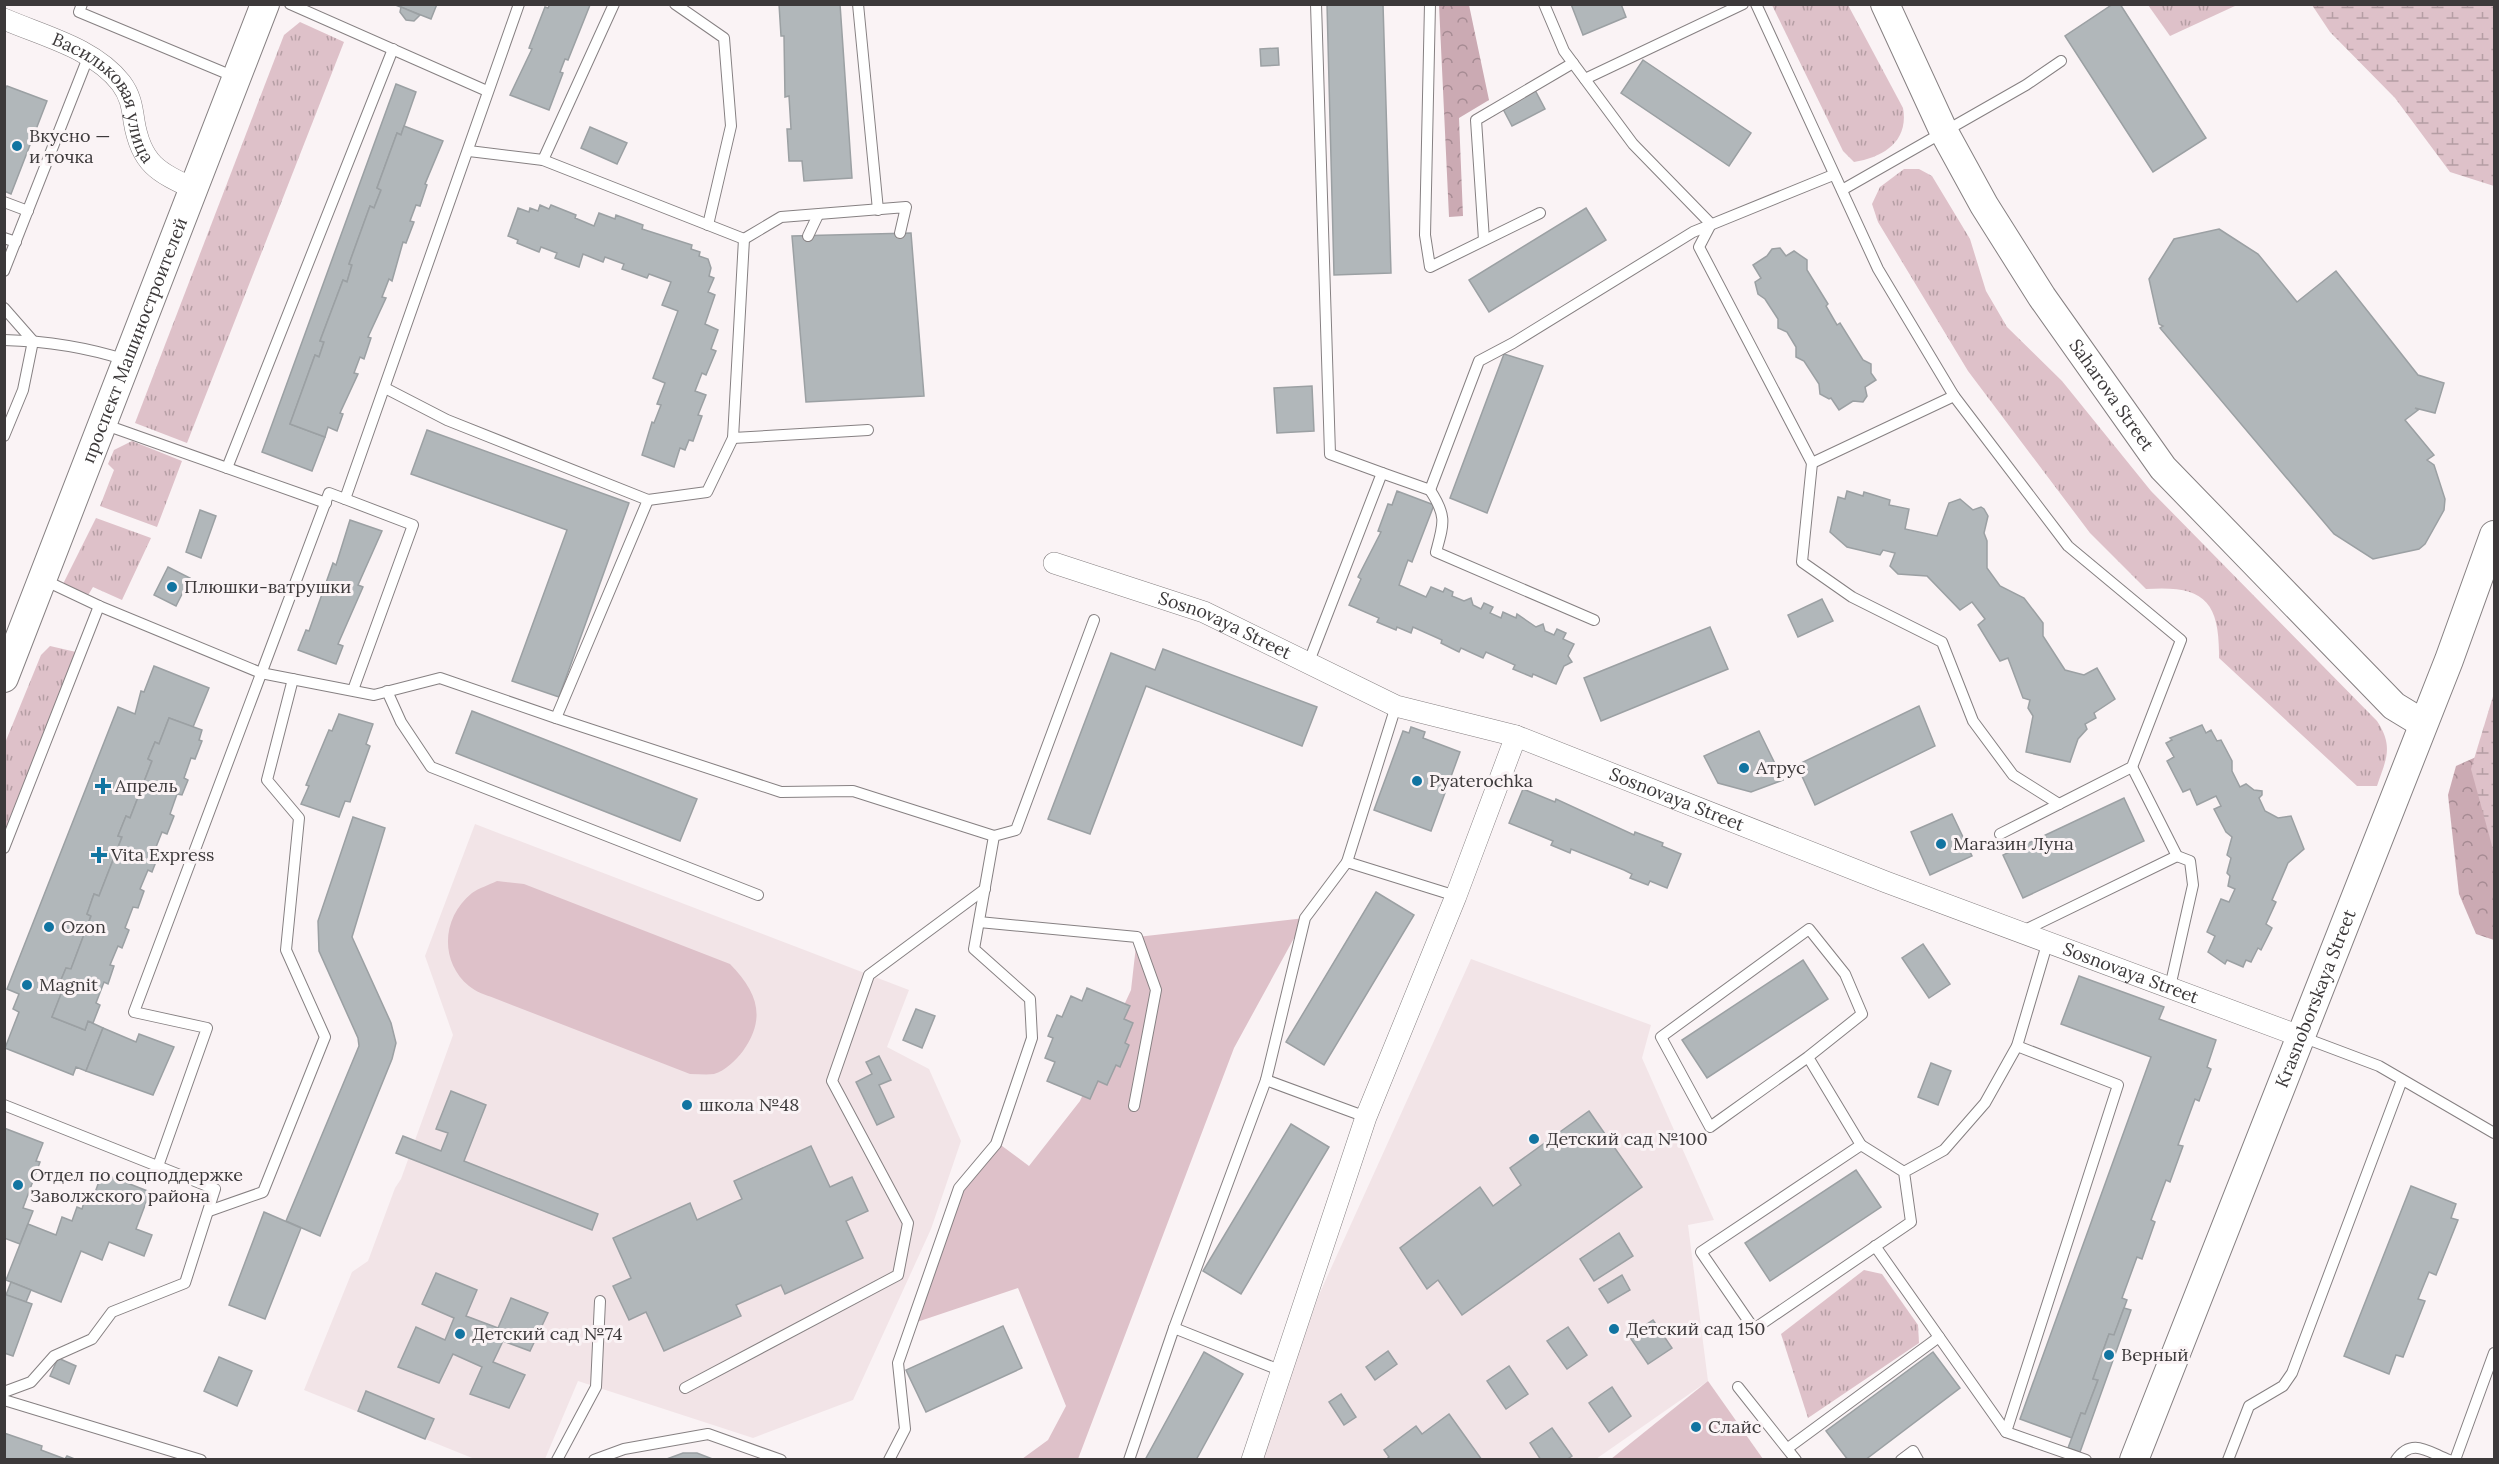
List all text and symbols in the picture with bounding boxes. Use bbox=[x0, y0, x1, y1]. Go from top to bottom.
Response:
street label: Васильковая улица bbox=[49, 27, 159, 167]
place label: Вкусно — и точка bbox=[29, 124, 110, 168]
marker: Вкусно — и точка bbox=[10, 139, 24, 153]
street label: проспект Машиностроителей bbox=[76, 214, 192, 466]
street label: Saharova Street bbox=[2064, 334, 2159, 455]
place label: Плюшки-ватрушки bbox=[184, 575, 351, 598]
marker: Плюшки-ватрушки bbox=[165, 580, 179, 594]
street label: Sosnovaya Street bbox=[1156, 586, 1295, 664]
place label: Атрус bbox=[1755, 756, 1806, 779]
marker: Атрус bbox=[1737, 761, 1751, 775]
street label: Sosnovaya Street bbox=[1606, 762, 1748, 836]
place label: Pyaterochka bbox=[1429, 769, 1533, 792]
place label: Апрель bbox=[114, 774, 178, 797]
marker: Pyaterochka bbox=[1410, 774, 1424, 788]
marker: Апрель bbox=[96, 779, 110, 793]
place label: Магазин Луна bbox=[1953, 832, 2074, 855]
marker: Магазин Луна bbox=[1934, 837, 1948, 851]
place label: Vita Express bbox=[110, 843, 214, 866]
marker: Vita Express bbox=[92, 848, 106, 862]
street label: Krasnoborskaya Street bbox=[2270, 906, 2361, 1091]
place label: Ozon bbox=[61, 915, 106, 938]
marker: Ozon bbox=[42, 920, 56, 934]
street label: Sosnovaya Street bbox=[2060, 937, 2202, 1008]
place label: Magnit bbox=[39, 973, 98, 996]
marker: Magnit bbox=[20, 978, 34, 992]
place label: школа №48 bbox=[699, 1093, 799, 1116]
marker: школа №48 bbox=[680, 1098, 694, 1112]
place label: Детский сад №100 bbox=[1546, 1127, 1708, 1150]
marker: Детский сад №100 bbox=[1527, 1132, 1541, 1146]
place label: Отдел по соцподдержке Заволжского района bbox=[30, 1163, 243, 1207]
marker: Отдел по соцподдержке Заволжского района bbox=[11, 1178, 25, 1192]
place label: Детский сад 150 bbox=[1626, 1317, 1765, 1340]
place label: Детский сад №74 bbox=[472, 1322, 623, 1345]
marker: Детский сад 150 bbox=[1607, 1322, 1621, 1336]
marker: Детский сад №74 bbox=[453, 1327, 467, 1341]
place label: Верный bbox=[2121, 1343, 2189, 1366]
marker: Верный bbox=[2102, 1348, 2116, 1362]
place label: Слайс bbox=[1708, 1415, 1761, 1438]
marker: Слайс bbox=[1689, 1420, 1703, 1434]

